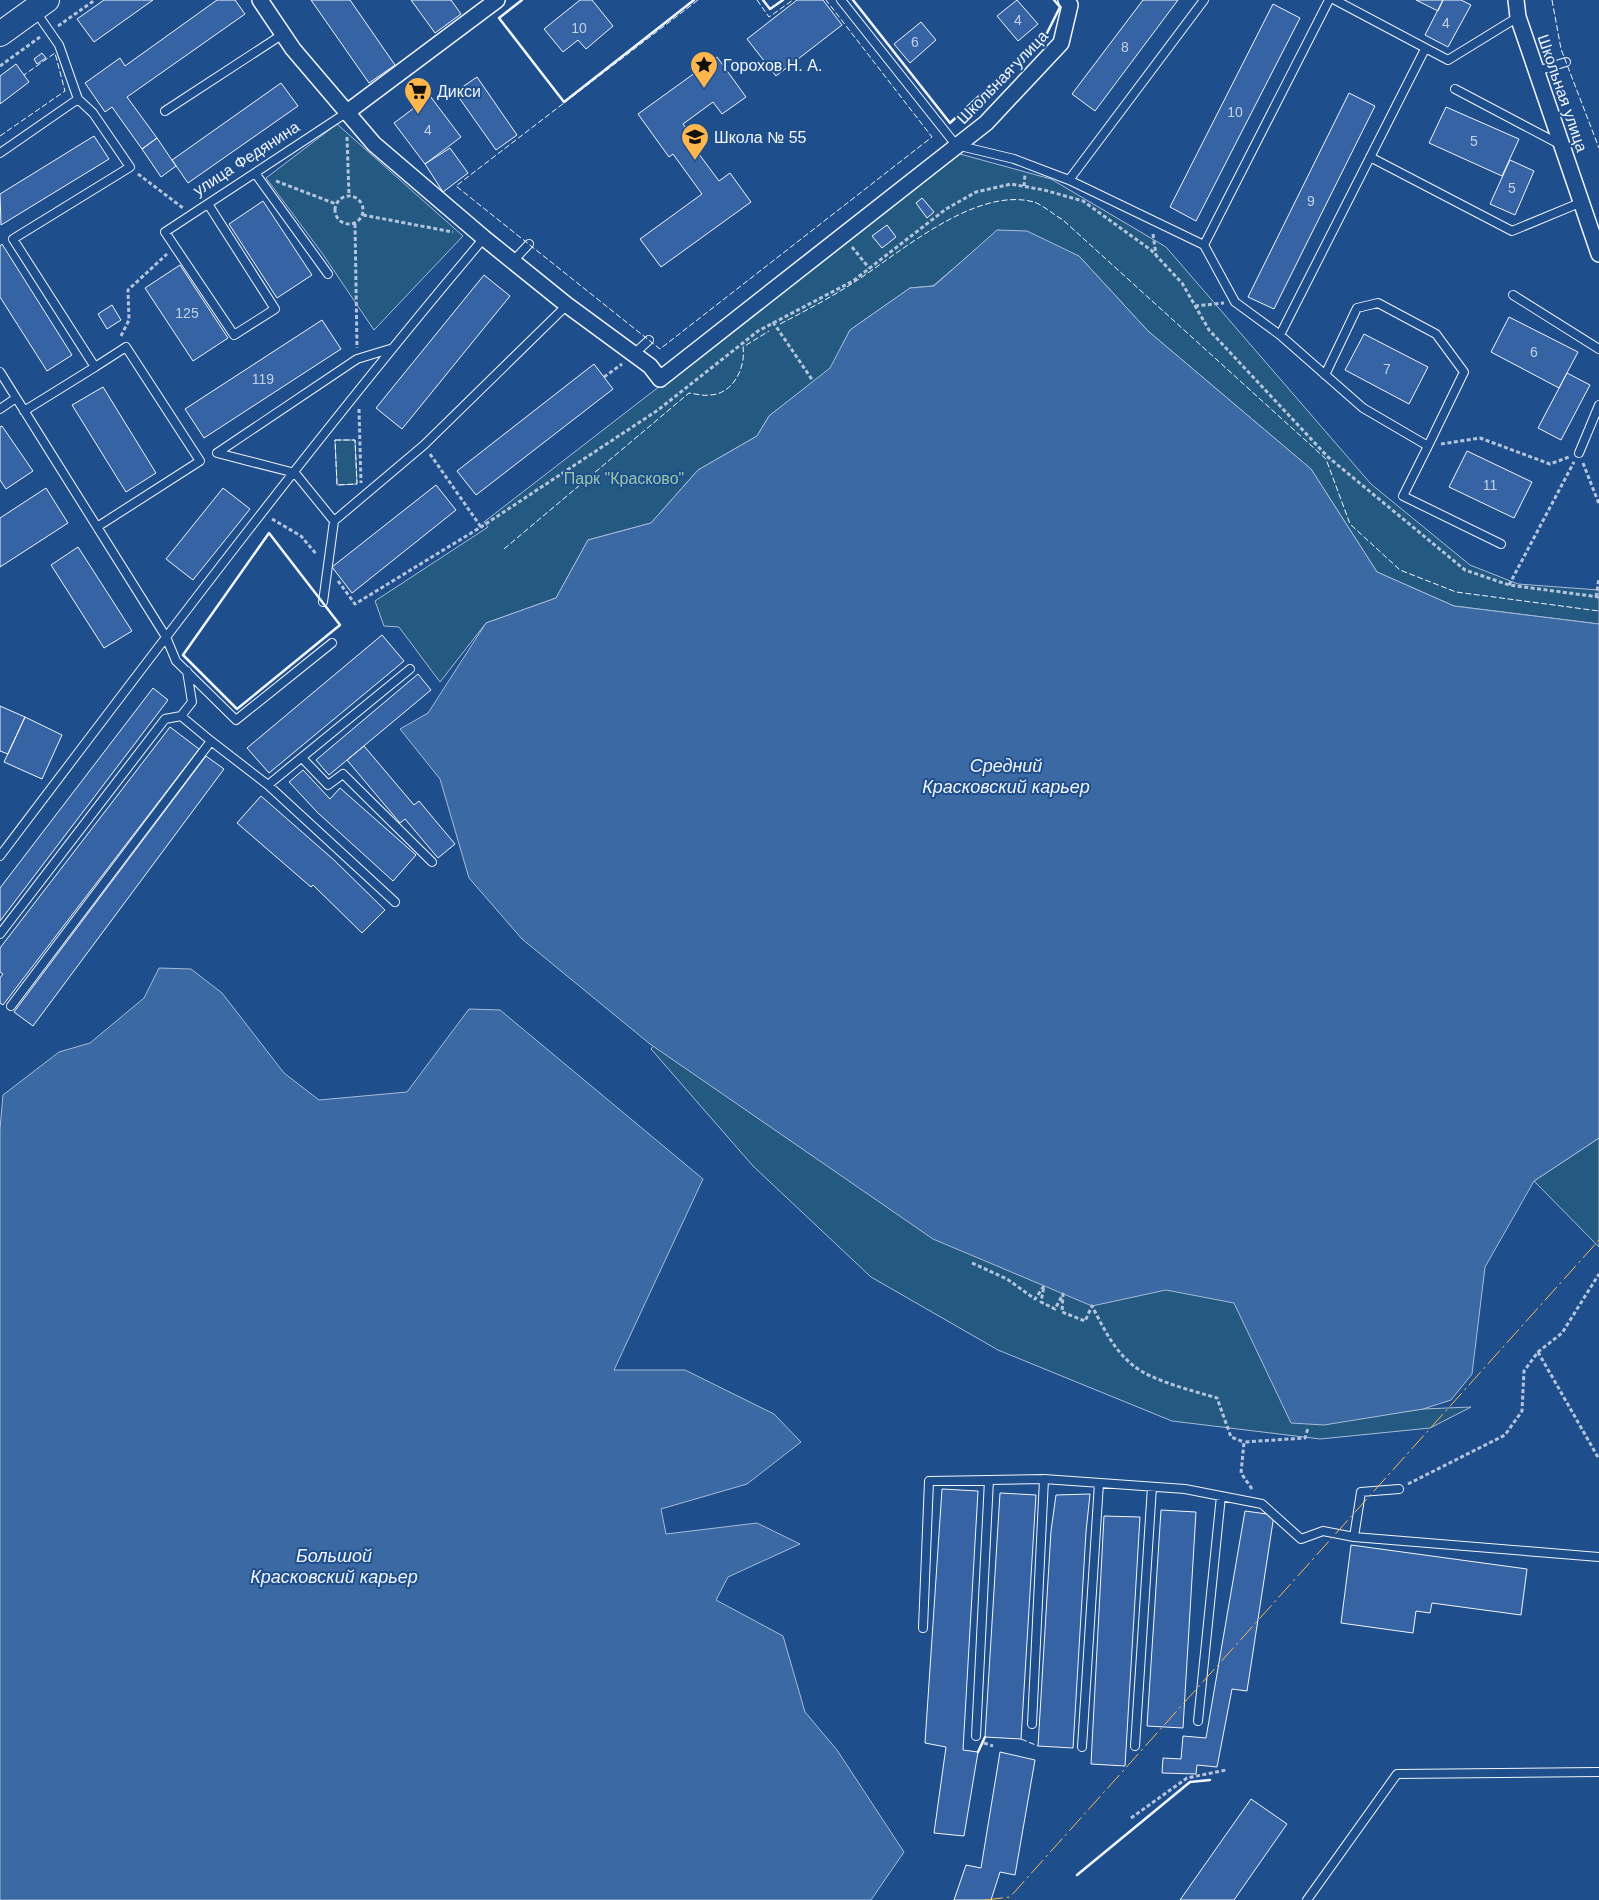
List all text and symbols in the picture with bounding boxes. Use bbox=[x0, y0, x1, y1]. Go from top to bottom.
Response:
house number: 4 bbox=[1014, 12, 1022, 28]
house number: 4 bbox=[1442, 15, 1450, 31]
house number: 10 bbox=[571, 20, 587, 36]
street label: Школьная улица bbox=[954, 27, 1051, 127]
street label: Школьная улица bbox=[1534, 32, 1591, 154]
house number: 6 bbox=[911, 34, 919, 50]
house number: 8 bbox=[1121, 39, 1129, 55]
place icon: Горохов Н. А. bbox=[689, 50, 719, 89]
place label: Горохов Н. А. bbox=[723, 57, 822, 74]
supermarket icon: Дикси bbox=[403, 76, 433, 115]
place label: Дикси bbox=[437, 83, 481, 100]
house number: 10 bbox=[1227, 104, 1243, 120]
street label: улица Федянина bbox=[190, 118, 302, 199]
house number: 4 bbox=[424, 122, 432, 138]
school or university icon: Школа № 55 bbox=[680, 122, 710, 161]
place label: Школа № 55 bbox=[714, 129, 807, 146]
house number: 5 bbox=[1470, 133, 1478, 149]
house number: 5 bbox=[1508, 180, 1516, 196]
house number: 9 bbox=[1307, 193, 1315, 209]
house number: 125 bbox=[175, 305, 199, 321]
house number: 6 bbox=[1530, 344, 1538, 360]
house number: 7 bbox=[1383, 361, 1391, 377]
house number: 119 bbox=[252, 371, 274, 387]
park label: Парк "Красково" bbox=[564, 470, 684, 487]
house number: 11 bbox=[1483, 477, 1497, 493]
water label: Средний Красковский карьер bbox=[922, 756, 1090, 797]
water label: Большой Красковский карьер bbox=[250, 1546, 418, 1587]

